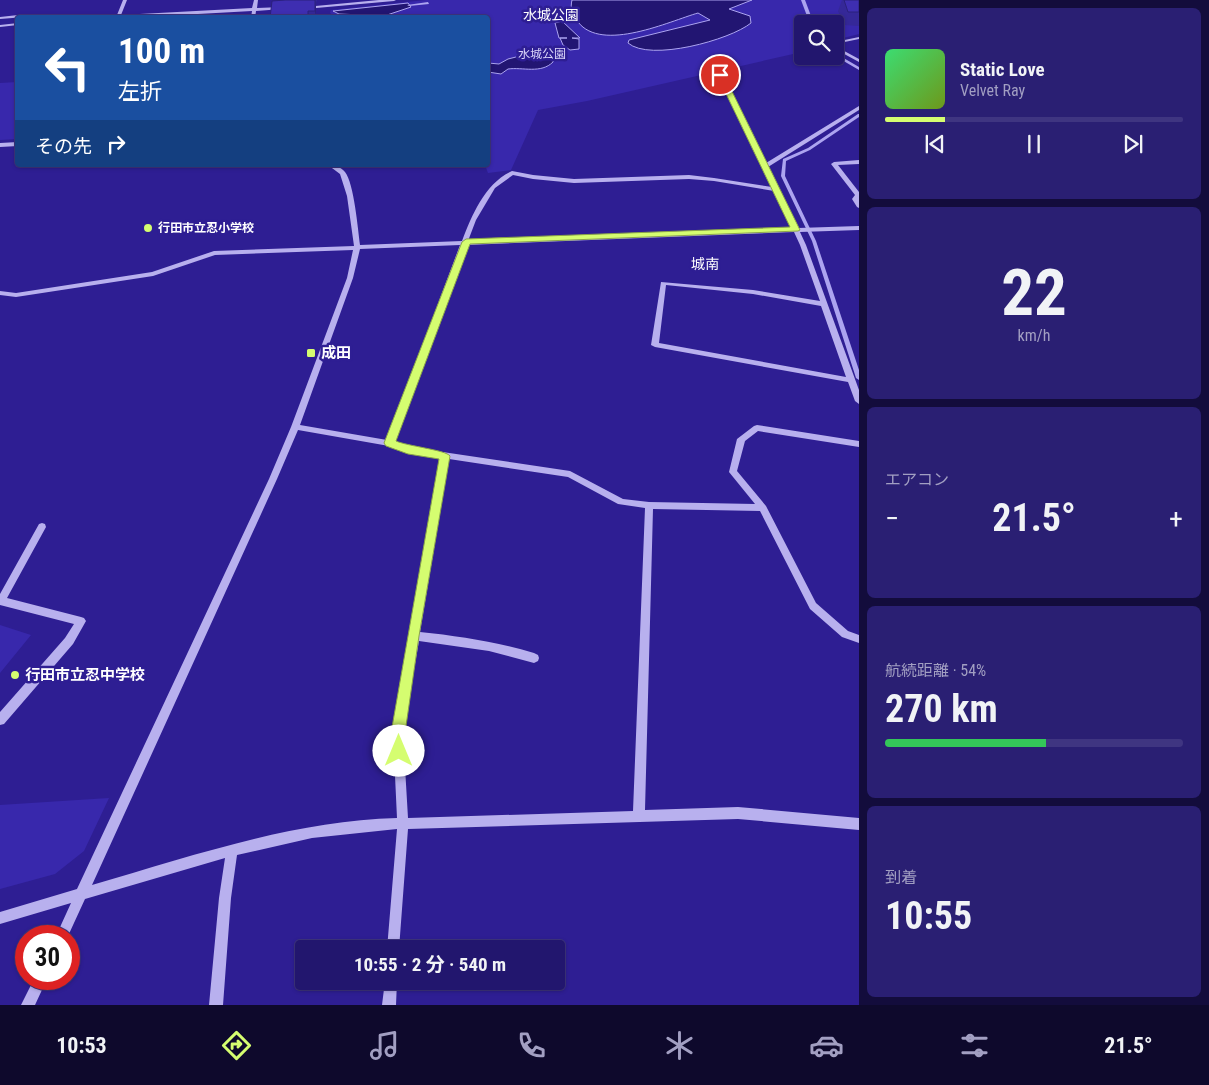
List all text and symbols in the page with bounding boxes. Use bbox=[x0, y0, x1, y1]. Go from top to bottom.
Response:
district label: 水城公園 bbox=[523, 7, 579, 23]
map controls bbox=[794, 15, 844, 65]
button: search bbox=[794, 15, 844, 65]
text: 100 m bbox=[118, 31, 205, 72]
icon: left bbox=[35, 35, 100, 100]
park label: 水城公園 bbox=[518, 47, 566, 61]
pin bbox=[699, 54, 741, 96]
text: Static Love bbox=[960, 58, 1045, 81]
icon: arrive bbox=[706, 61, 734, 89]
text: 左折 bbox=[118, 79, 162, 104]
text: Velvet Ray bbox=[960, 81, 1025, 100]
icon: right bbox=[102, 130, 130, 158]
icon: previous bbox=[921, 130, 949, 158]
icon: pause bbox=[1020, 130, 1048, 158]
icon: next bbox=[1119, 130, 1147, 158]
text: その先 bbox=[35, 135, 92, 158]
place label: 行田市立忍小学校 bbox=[158, 221, 254, 235]
marker: 行田市立忍小学校 bbox=[142, 222, 154, 234]
text: 22 bbox=[1001, 255, 1067, 331]
district label: 城南 bbox=[691, 256, 719, 272]
text: km/h bbox=[1018, 326, 1050, 345]
place label: 成田 bbox=[321, 344, 351, 362]
marker: 成田 bbox=[305, 347, 317, 359]
text: エアコン bbox=[885, 470, 949, 489]
text: 21.5° bbox=[992, 496, 1076, 540]
text: − bbox=[885, 502, 899, 535]
text: + bbox=[1169, 502, 1183, 535]
text: 航続距離 · 54% bbox=[885, 661, 986, 680]
place label: 行田市立忍中学校 bbox=[25, 666, 145, 684]
marker: 行田市立忍中学校 bbox=[9, 669, 21, 681]
text: 270 km bbox=[885, 687, 998, 731]
position arrow bbox=[372, 724, 424, 776]
text: 到着 bbox=[885, 868, 917, 887]
text: 10:55 bbox=[885, 894, 972, 938]
speed limit sign: 30 bbox=[15, 925, 80, 990]
text: 10:55 · 2 分 · 540 m bbox=[354, 953, 506, 976]
icon: directions bbox=[219, 1028, 254, 1063]
icon: music bbox=[367, 1028, 402, 1063]
icon: phone bbox=[514, 1028, 549, 1063]
icon: climate bbox=[662, 1028, 697, 1063]
icon: car bbox=[809, 1028, 844, 1063]
icon: filters bbox=[957, 1028, 992, 1063]
text: 10:53 bbox=[56, 1033, 107, 1058]
text: 21.5° bbox=[1104, 1033, 1153, 1058]

